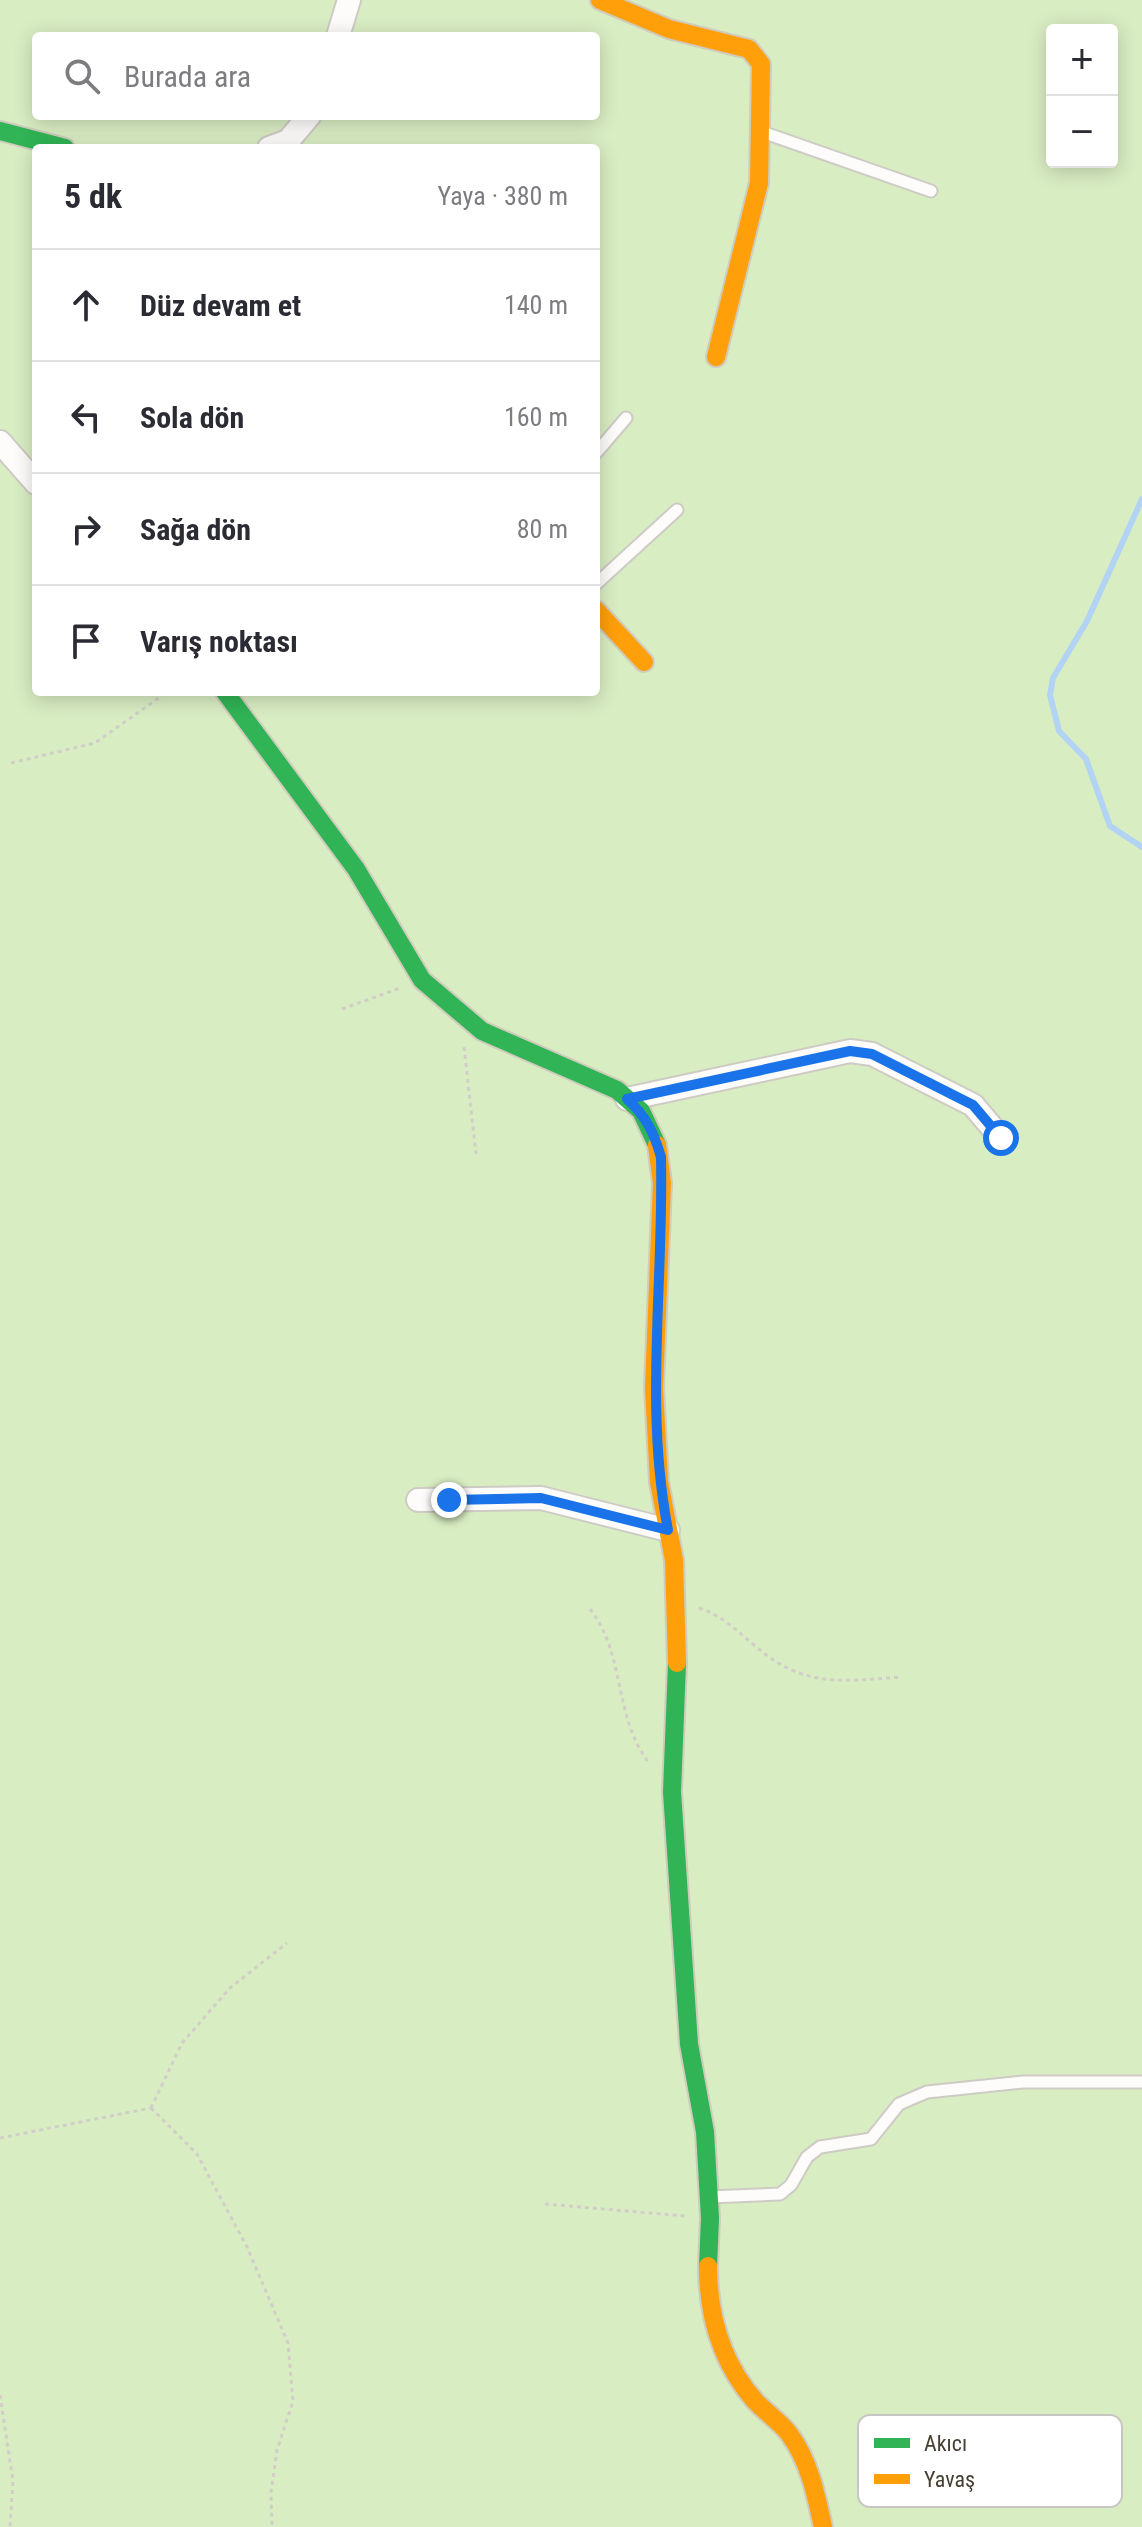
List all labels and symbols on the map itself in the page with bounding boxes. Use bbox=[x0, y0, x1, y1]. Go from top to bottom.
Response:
route start bbox=[983, 1120, 1019, 1156]
route end bbox=[431, 1482, 467, 1518]
legend bbox=[858, 2415, 1122, 2507]
text: Akıcı bbox=[924, 2431, 967, 2456]
text: Yavaş bbox=[924, 2467, 975, 2492]

